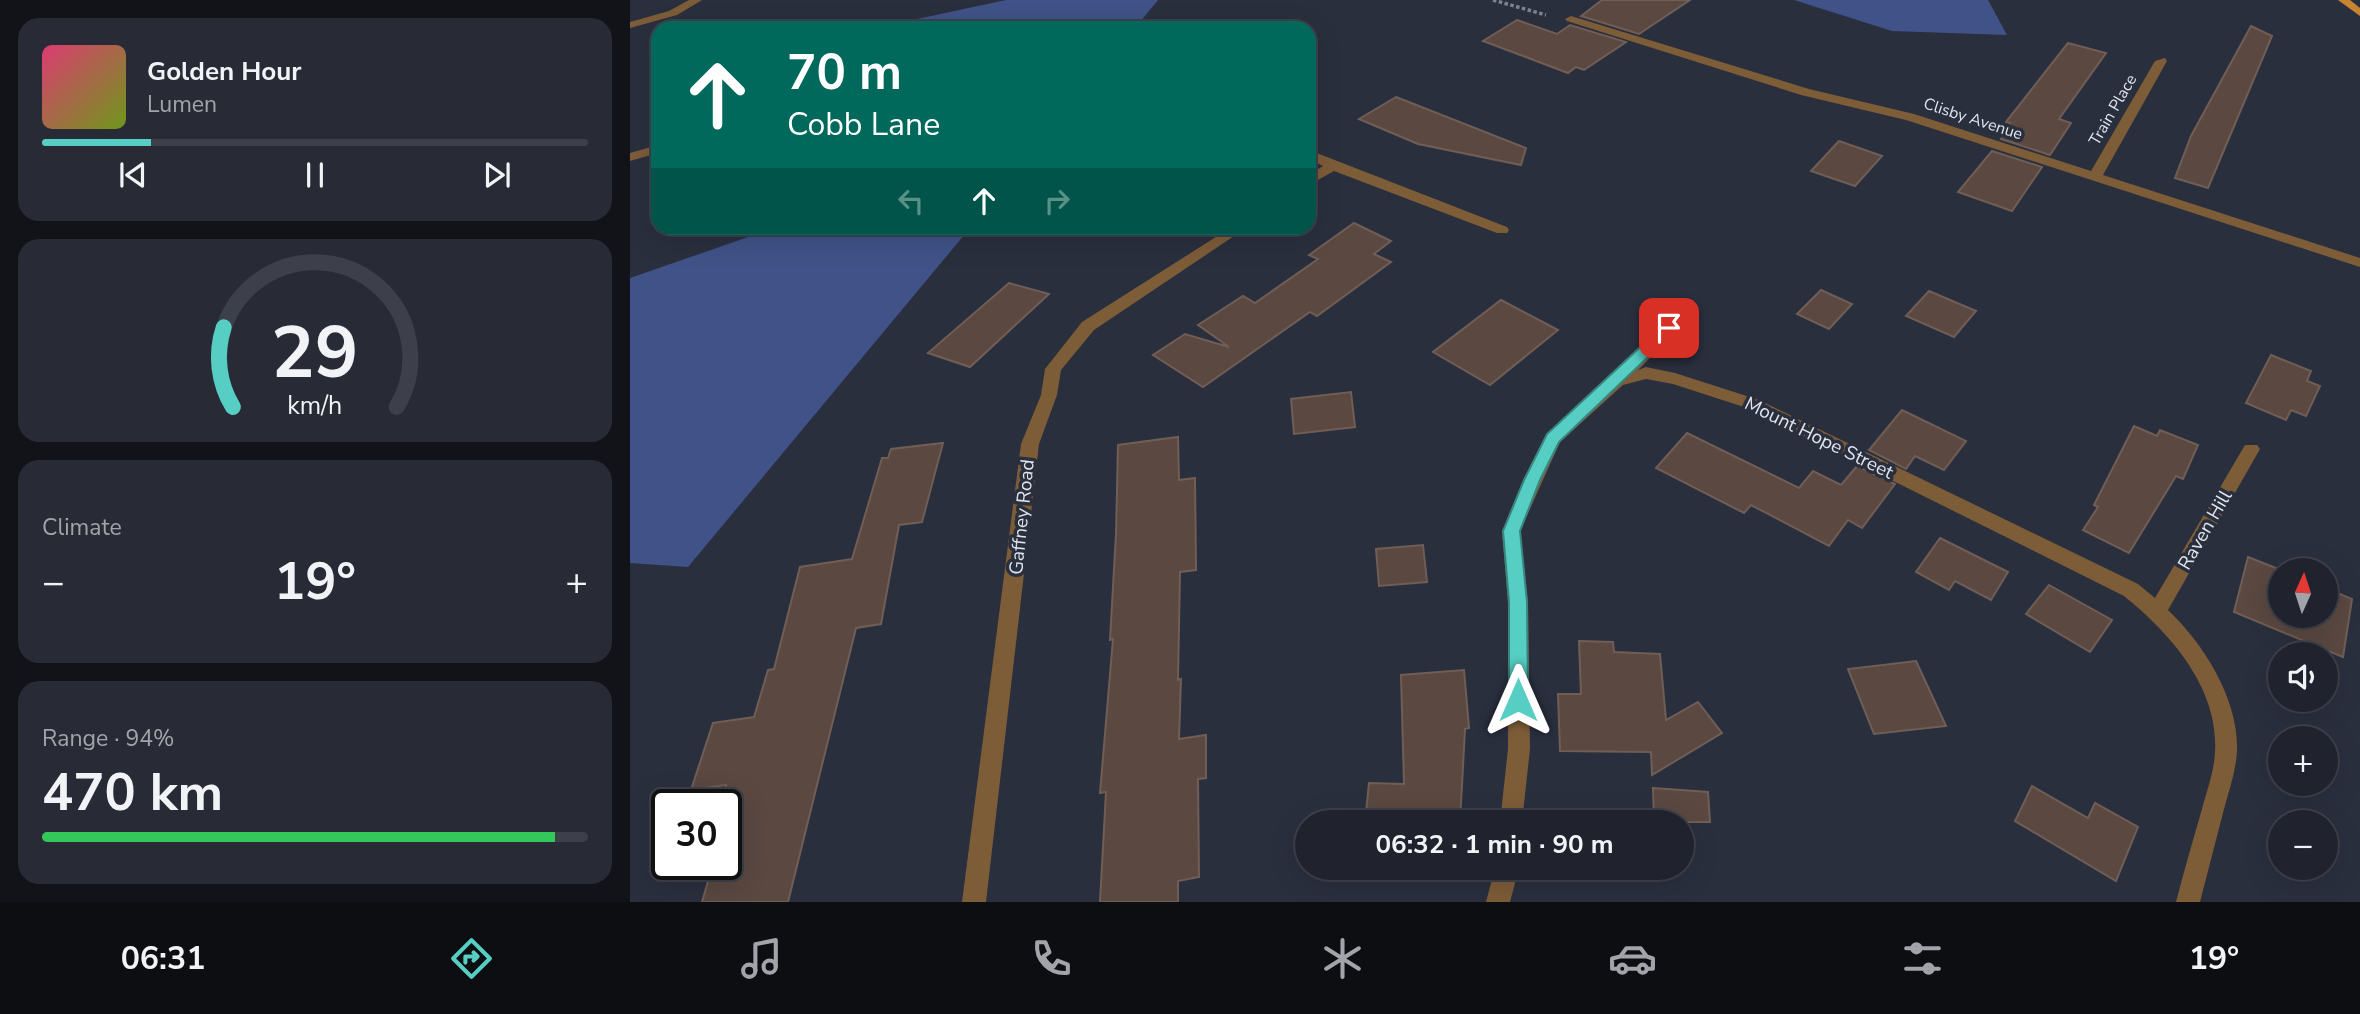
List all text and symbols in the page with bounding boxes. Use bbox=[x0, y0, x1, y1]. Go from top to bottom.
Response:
text: 70 m bbox=[787, 39, 902, 106]
icon: ahead bbox=[672, 49, 763, 140]
text: Golden Hour bbox=[147, 54, 302, 89]
street label: Train Place bbox=[2084, 70, 2142, 150]
text: Lumen bbox=[147, 89, 217, 120]
street label: Clisby Avenue bbox=[1921, 93, 2025, 145]
text: Cobb Lane bbox=[787, 103, 940, 146]
icon: previous bbox=[114, 156, 152, 194]
icon: pause bbox=[296, 156, 334, 194]
icon: next bbox=[478, 156, 516, 194]
icon: left bbox=[892, 182, 930, 220]
icon: ahead bbox=[965, 182, 1003, 220]
icon: right bbox=[1038, 182, 1076, 220]
pin bbox=[1639, 298, 1699, 358]
text: 29 bbox=[271, 303, 359, 403]
icon: arrive bbox=[1650, 309, 1688, 347]
text: km/h bbox=[287, 388, 343, 422]
street label: Mount Hope Street bbox=[1740, 391, 1898, 486]
street label: Gaffney Road bbox=[1003, 458, 1041, 576]
street label: Raven Hill bbox=[2172, 485, 2238, 575]
text: Climate bbox=[42, 512, 122, 543]
text: 19° bbox=[274, 546, 356, 617]
text: − bbox=[42, 557, 65, 608]
text: + bbox=[565, 557, 588, 608]
north arrow bbox=[2268, 558, 2338, 628]
map controls bbox=[2268, 558, 2338, 880]
button: sound bbox=[2268, 642, 2338, 712]
position arrow bbox=[1481, 663, 1555, 737]
text: Range · 94% bbox=[42, 723, 174, 754]
button: + bbox=[2268, 726, 2338, 796]
text: 470 km bbox=[42, 757, 223, 828]
speed limit sign: 30 bbox=[651, 789, 742, 880]
button: − bbox=[2268, 810, 2338, 880]
text: 06:32 · 1 min · 90 m bbox=[1375, 827, 1614, 862]
icon: directions bbox=[447, 934, 496, 983]
icon: music bbox=[737, 934, 786, 983]
icon: phone bbox=[1027, 934, 1076, 983]
icon: climate bbox=[1318, 934, 1367, 983]
icon: car bbox=[1608, 934, 1657, 983]
icon: filters bbox=[1898, 934, 1947, 983]
text: 06:31 bbox=[121, 937, 205, 980]
text: 19° bbox=[2189, 937, 2239, 980]

